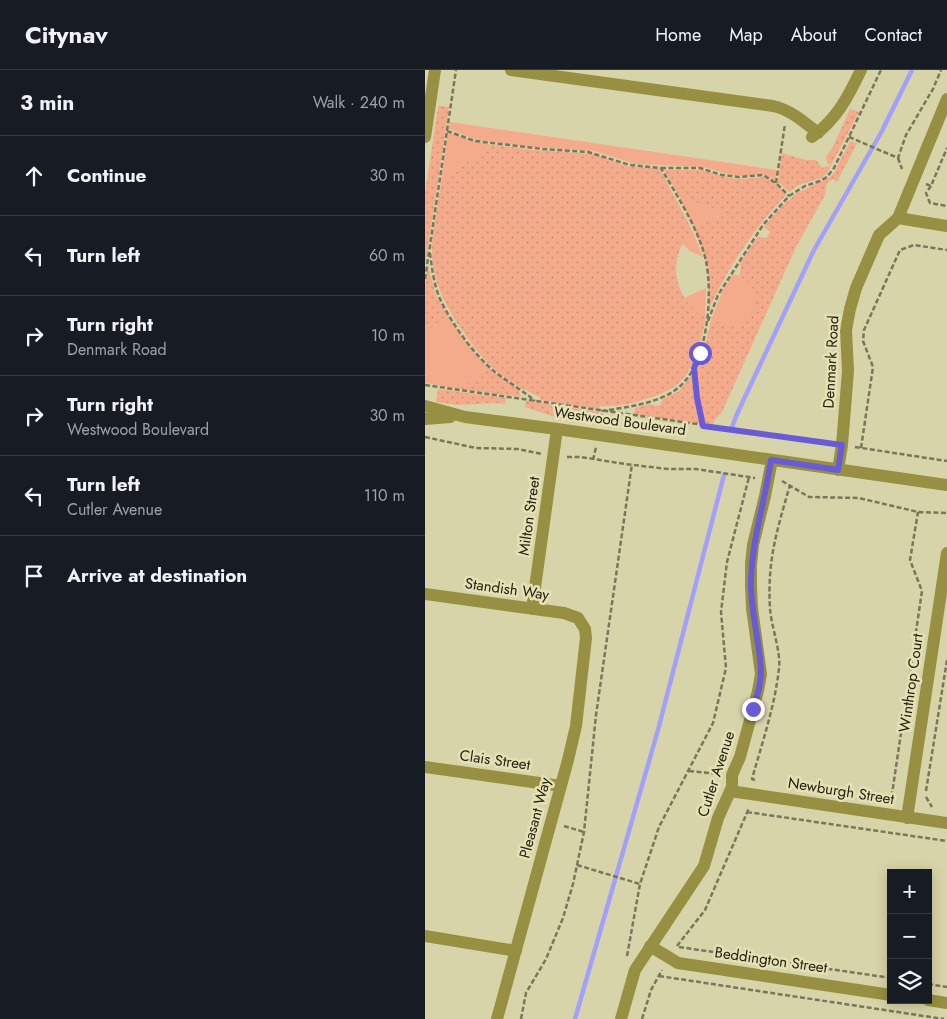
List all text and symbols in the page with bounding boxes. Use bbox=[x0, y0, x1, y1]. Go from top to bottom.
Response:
text: Citynav bbox=[25, 17, 108, 52]
text: Home bbox=[655, 22, 701, 48]
text: Map bbox=[729, 22, 763, 48]
text: About bbox=[791, 22, 836, 48]
text: Contact bbox=[864, 22, 922, 48]
text: 3 min bbox=[20, 88, 74, 118]
text: Walk · 240 m bbox=[313, 91, 405, 114]
icon: ahead bbox=[20, 162, 48, 190]
text: Continue bbox=[67, 162, 146, 189]
text: 30 m bbox=[369, 164, 405, 187]
icon: left bbox=[20, 242, 48, 270]
text: Turn left bbox=[67, 242, 140, 269]
text: 60 m bbox=[369, 244, 405, 267]
text: Turn right bbox=[67, 311, 153, 338]
street label: Denmark Road bbox=[818, 315, 844, 409]
icon: right bbox=[20, 322, 48, 350]
text: 10 m bbox=[371, 324, 405, 347]
text: Denmark Road bbox=[67, 338, 167, 361]
route start bbox=[689, 342, 712, 365]
text: Turn right bbox=[67, 391, 153, 418]
street label: Westwood Boulevard bbox=[552, 401, 688, 441]
icon: right bbox=[20, 402, 48, 430]
text: 30 m bbox=[369, 404, 405, 427]
text: Westwood Boulevard bbox=[67, 418, 209, 441]
text: Turn left bbox=[67, 471, 140, 498]
street label: Milton Street bbox=[513, 475, 545, 557]
icon: left bbox=[20, 482, 48, 510]
text: 110 m bbox=[364, 484, 405, 507]
text: Cutler Avenue bbox=[67, 498, 162, 521]
icon: arrive bbox=[20, 562, 48, 590]
text: Arrive at destination bbox=[67, 562, 247, 589]
street label: Standish Way bbox=[463, 572, 551, 606]
street label: Winthrop Court bbox=[893, 632, 929, 734]
route end bbox=[742, 698, 765, 721]
street label: Cutler Avenue bbox=[692, 728, 740, 820]
street label: Clais Street bbox=[458, 744, 532, 776]
street label: Newburgh Street bbox=[786, 772, 896, 810]
street label: Pleasant Way bbox=[514, 775, 556, 861]
map controls bbox=[887, 869, 932, 1004]
button: + bbox=[887, 869, 932, 914]
button: − bbox=[887, 914, 932, 959]
street label: Beddington Street bbox=[713, 941, 829, 979]
button: layers bbox=[887, 959, 932, 1004]

